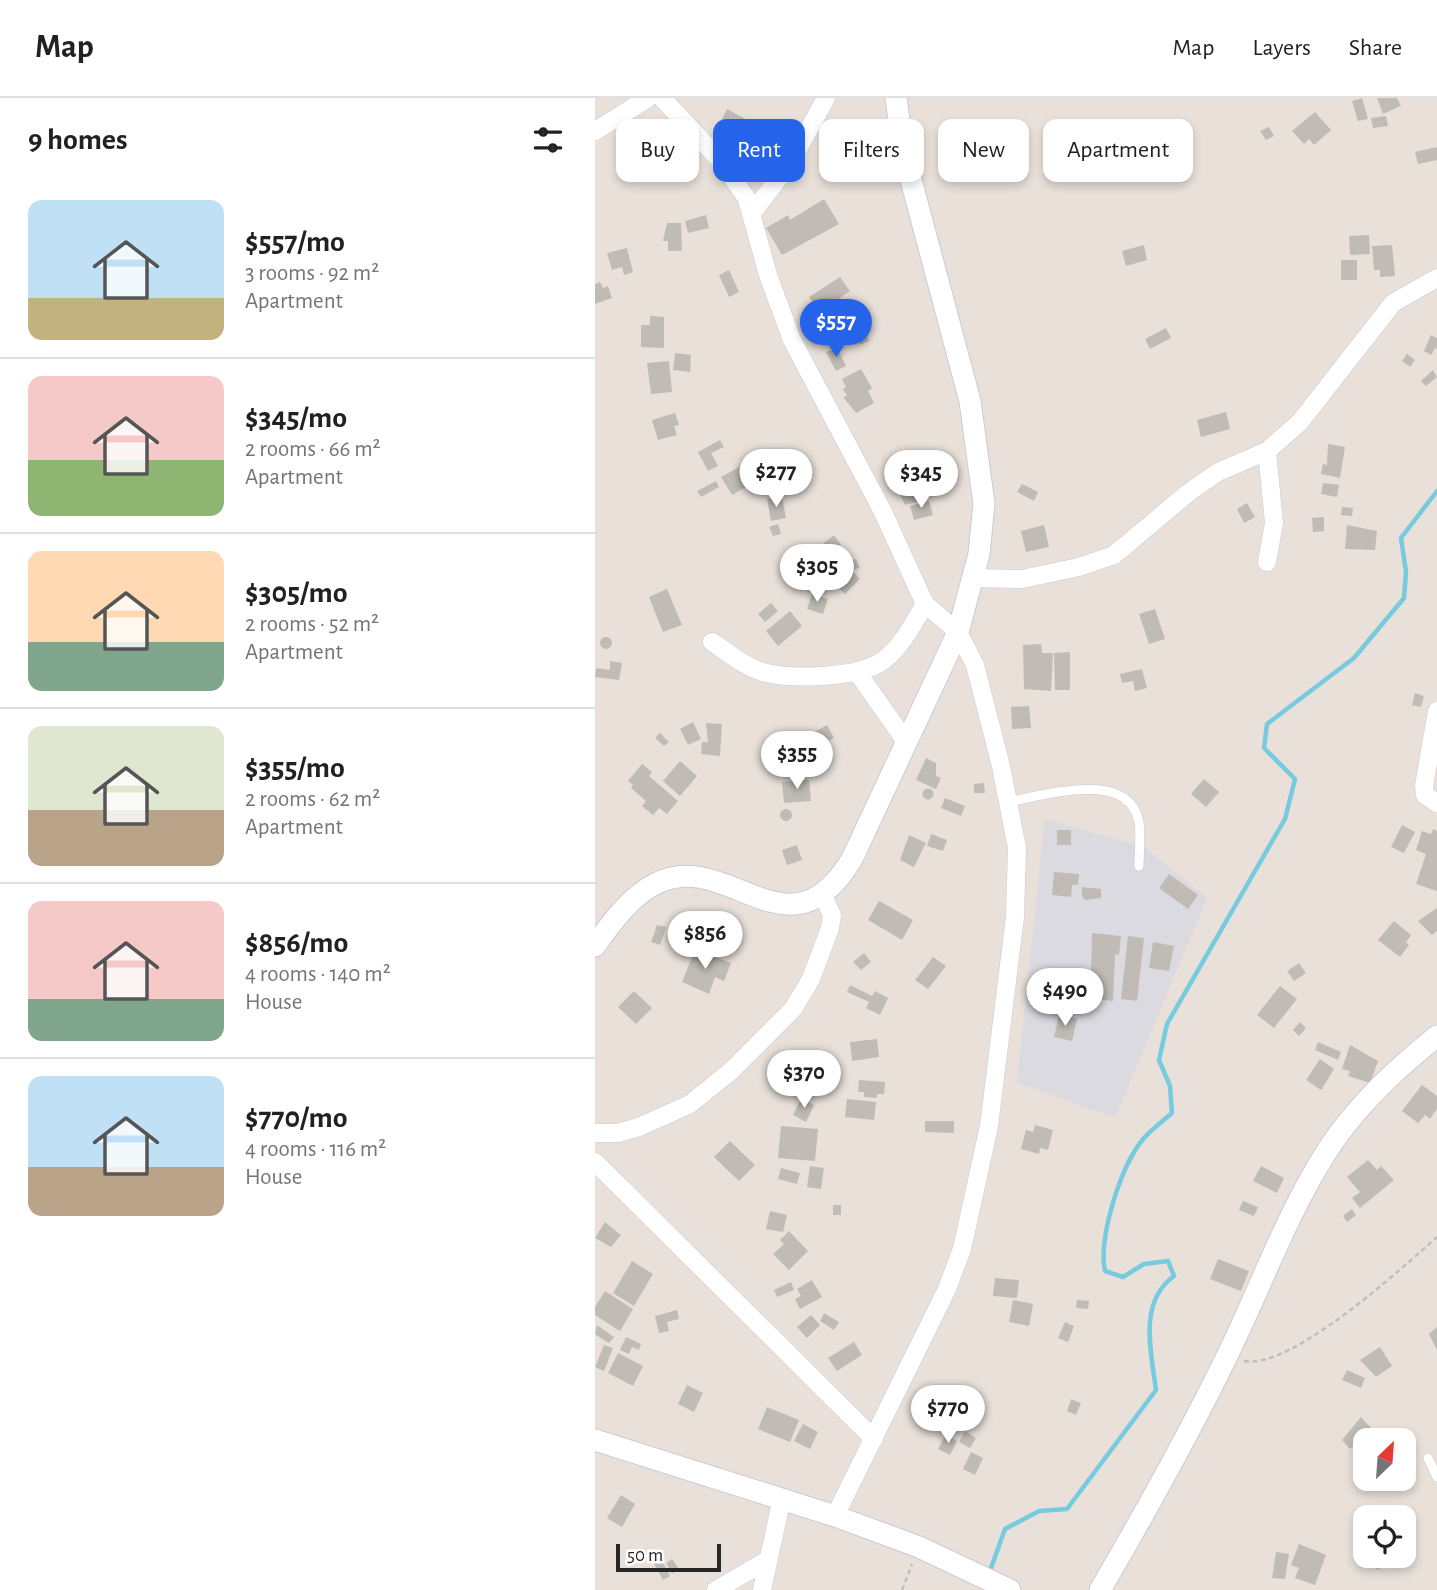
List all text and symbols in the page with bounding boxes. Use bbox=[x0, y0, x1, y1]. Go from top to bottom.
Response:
text: Map bbox=[35, 31, 94, 64]
text: Map bbox=[1172, 36, 1214, 60]
text: Layers bbox=[1252, 36, 1311, 60]
text: Share bbox=[1349, 36, 1402, 60]
chip: Buy bbox=[616, 119, 699, 182]
chip: Rent bbox=[713, 119, 805, 182]
chip: Filters bbox=[819, 119, 924, 182]
chip: New bbox=[938, 119, 1029, 182]
chip: Apartment bbox=[1043, 119, 1193, 182]
icon: filters bbox=[529, 121, 567, 159]
text: 9 homes bbox=[28, 125, 128, 155]
text: $557/mo bbox=[245, 227, 345, 257]
icon: home bbox=[84, 228, 168, 312]
text: 3 rooms · 92 m² bbox=[245, 262, 379, 285]
text: Apartment bbox=[245, 290, 343, 313]
pin: $557 bbox=[795, 300, 877, 359]
text: $557 bbox=[816, 310, 856, 333]
text: $345/mo bbox=[245, 403, 347, 433]
icon: home bbox=[84, 404, 168, 488]
text: 2 rooms · 66 m² bbox=[245, 438, 381, 461]
pin: $277 bbox=[735, 450, 817, 509]
pin: $345 bbox=[880, 450, 962, 510]
text: $277 bbox=[755, 460, 797, 483]
text: $345 bbox=[900, 461, 942, 484]
text: Apartment bbox=[245, 466, 343, 489]
pin: $305 bbox=[776, 545, 858, 604]
text: $305 bbox=[796, 555, 838, 578]
text: $305/mo bbox=[245, 578, 348, 608]
icon: home bbox=[84, 579, 168, 663]
text: 2 rooms · 52 m² bbox=[245, 613, 379, 636]
text: Apartment bbox=[245, 641, 343, 664]
pin: $355 bbox=[756, 732, 838, 791]
text: $355 bbox=[777, 742, 817, 765]
text: $355/mo bbox=[245, 753, 345, 783]
icon: home bbox=[84, 754, 168, 838]
text: 2 rooms · 62 m² bbox=[245, 788, 380, 811]
text: Apartment bbox=[245, 816, 343, 839]
pin: $856 bbox=[664, 912, 746, 971]
text: $856 bbox=[684, 922, 726, 945]
text: $856/mo bbox=[245, 928, 348, 958]
icon: home bbox=[84, 929, 168, 1013]
text: 4 rooms · 140 m² bbox=[245, 963, 391, 986]
pin: $490 bbox=[1024, 968, 1106, 1028]
text: $490 bbox=[1042, 979, 1088, 1002]
text: House bbox=[245, 991, 302, 1014]
pin: $370 bbox=[763, 1051, 845, 1110]
text: $370 bbox=[783, 1061, 825, 1084]
text: $770/mo bbox=[245, 1103, 348, 1133]
icon: home bbox=[84, 1104, 168, 1188]
text: 4 rooms · 116 m² bbox=[245, 1138, 386, 1161]
text: House bbox=[245, 1166, 302, 1189]
pin: $770 bbox=[907, 1386, 989, 1445]
text: $770 bbox=[927, 1396, 969, 1419]
north arrow bbox=[1353, 1428, 1416, 1491]
map controls bbox=[1353, 1428, 1416, 1568]
button: locate bbox=[1353, 1505, 1416, 1568]
scale bar bbox=[616, 1541, 721, 1573]
text: 50 m bbox=[627, 1546, 663, 1565]

